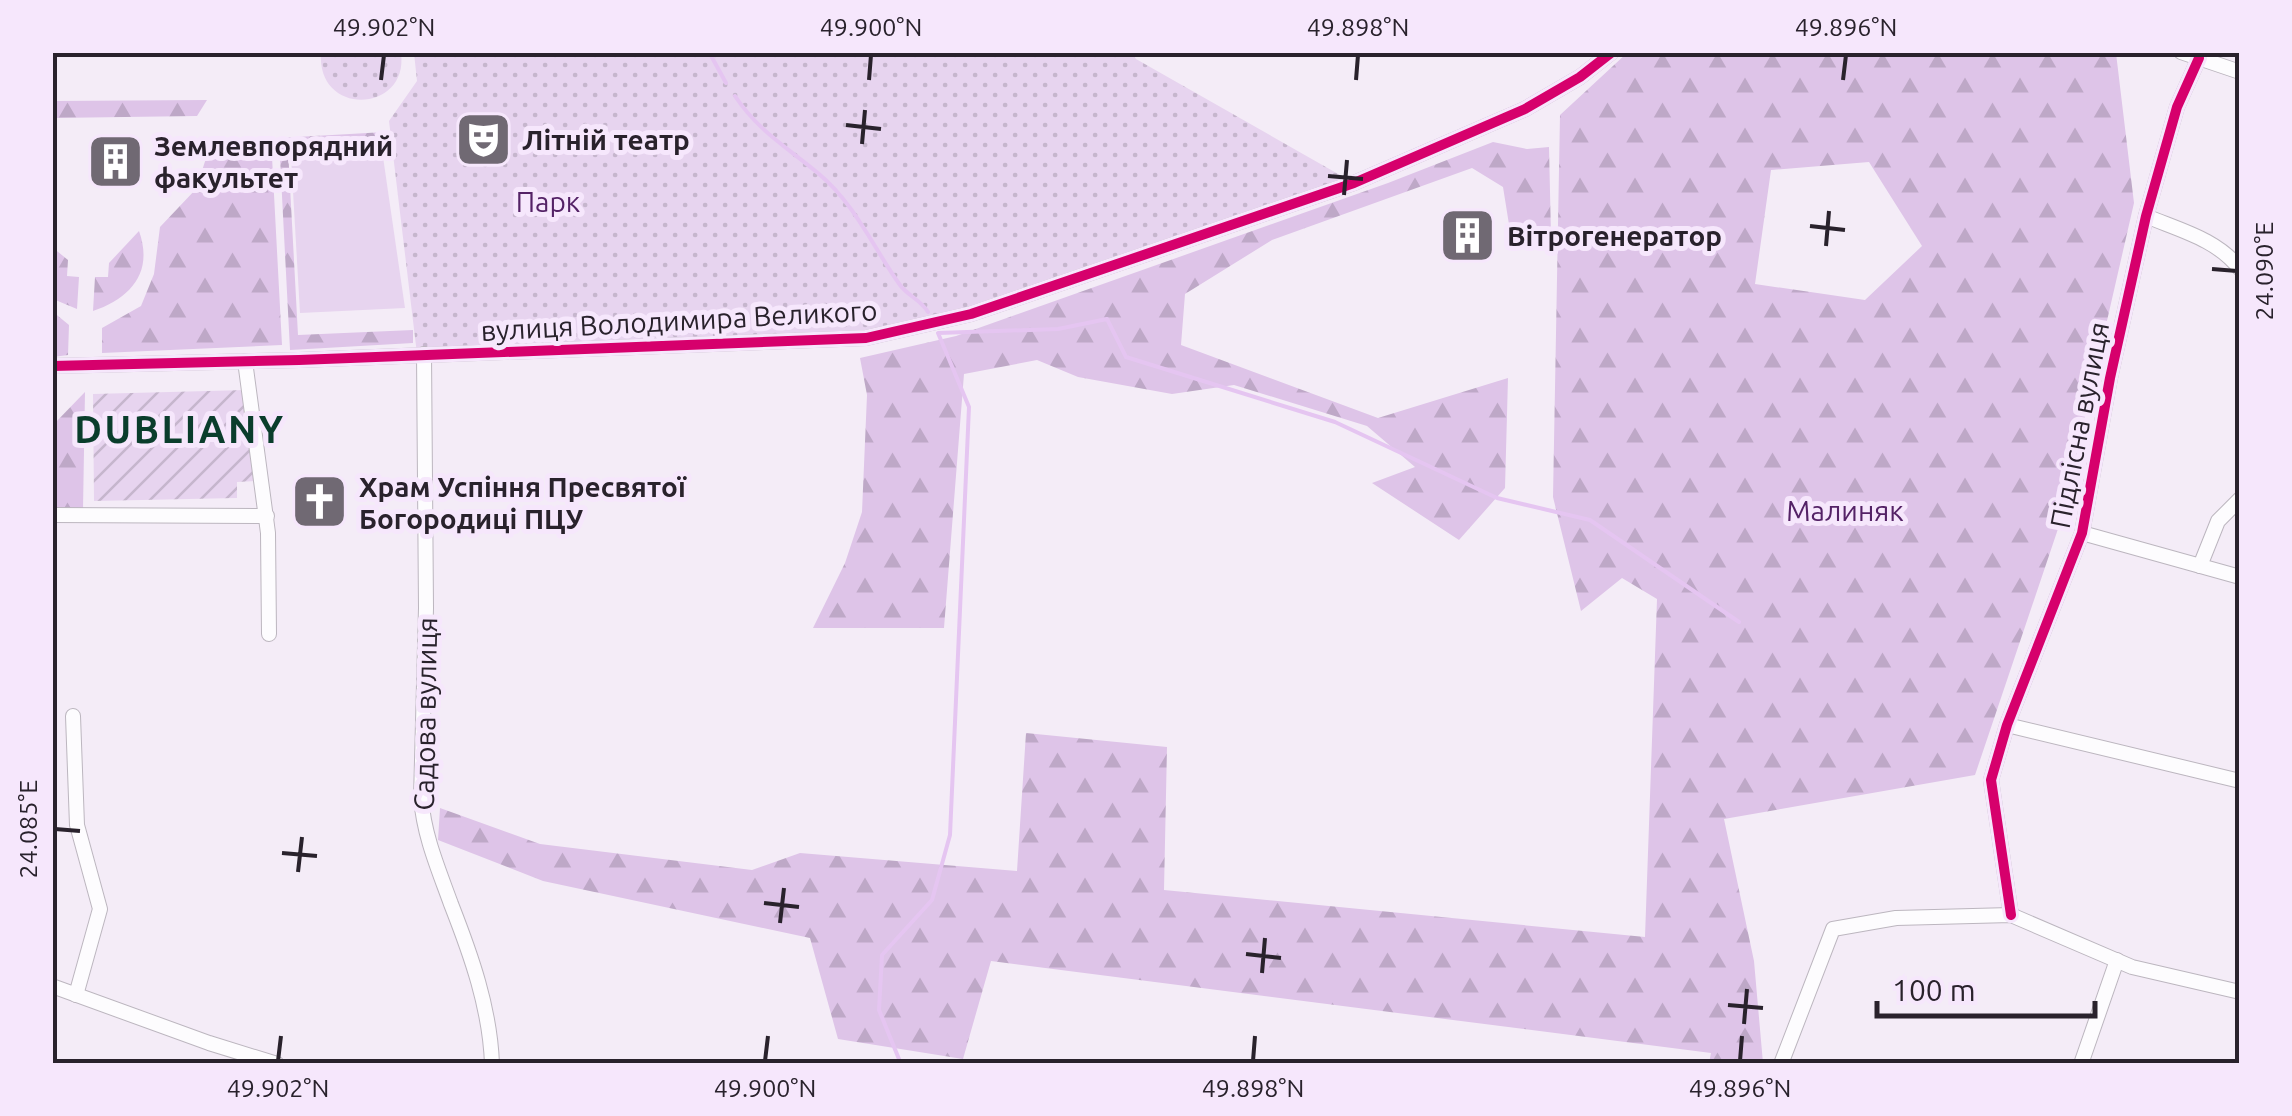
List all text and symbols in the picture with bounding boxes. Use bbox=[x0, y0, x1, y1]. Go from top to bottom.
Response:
text: 49.902°N bbox=[333, 13, 435, 41]
text: 49.900°N bbox=[820, 13, 922, 41]
text: 49.898°N bbox=[1307, 13, 1409, 41]
text: 49.896°N bbox=[1795, 13, 1897, 41]
theatre icon: Літній театр bbox=[453, 109, 513, 169]
place label: Літній театр bbox=[522, 124, 690, 155]
place label: Землевпорядний факультет bbox=[154, 130, 393, 193]
building icon: Землевпорядний факультет bbox=[85, 131, 145, 191]
park label: Парк bbox=[516, 186, 580, 217]
building icon: Вітрогенератор bbox=[1438, 205, 1498, 265]
place label: Вітрогенератор bbox=[1507, 220, 1722, 251]
text: 24.090°E bbox=[2250, 222, 2278, 320]
street label: вулиця Володимира Великого bbox=[480, 294, 878, 346]
street label: Підлісна вулиця bbox=[2044, 319, 2114, 531]
district label: DUBLIANY bbox=[74, 408, 286, 450]
place label: Храм Успіння Пресвятої Богородиці ПЦУ bbox=[359, 471, 687, 534]
church icon: Храм Успіння Пресвятої Богородиці ПЦУ bbox=[290, 472, 350, 532]
park label: Малиняк bbox=[1786, 495, 1904, 526]
street label: Садова вулиця bbox=[408, 617, 442, 811]
text: 24.085°E bbox=[14, 780, 42, 878]
scale bar bbox=[1877, 956, 2094, 1018]
text: 100 m bbox=[1892, 973, 1976, 1007]
text: 49.902°N bbox=[227, 1074, 329, 1102]
text: 49.900°N bbox=[714, 1074, 816, 1102]
text: 49.898°N bbox=[1202, 1074, 1304, 1102]
text: 49.896°N bbox=[1689, 1074, 1791, 1102]

